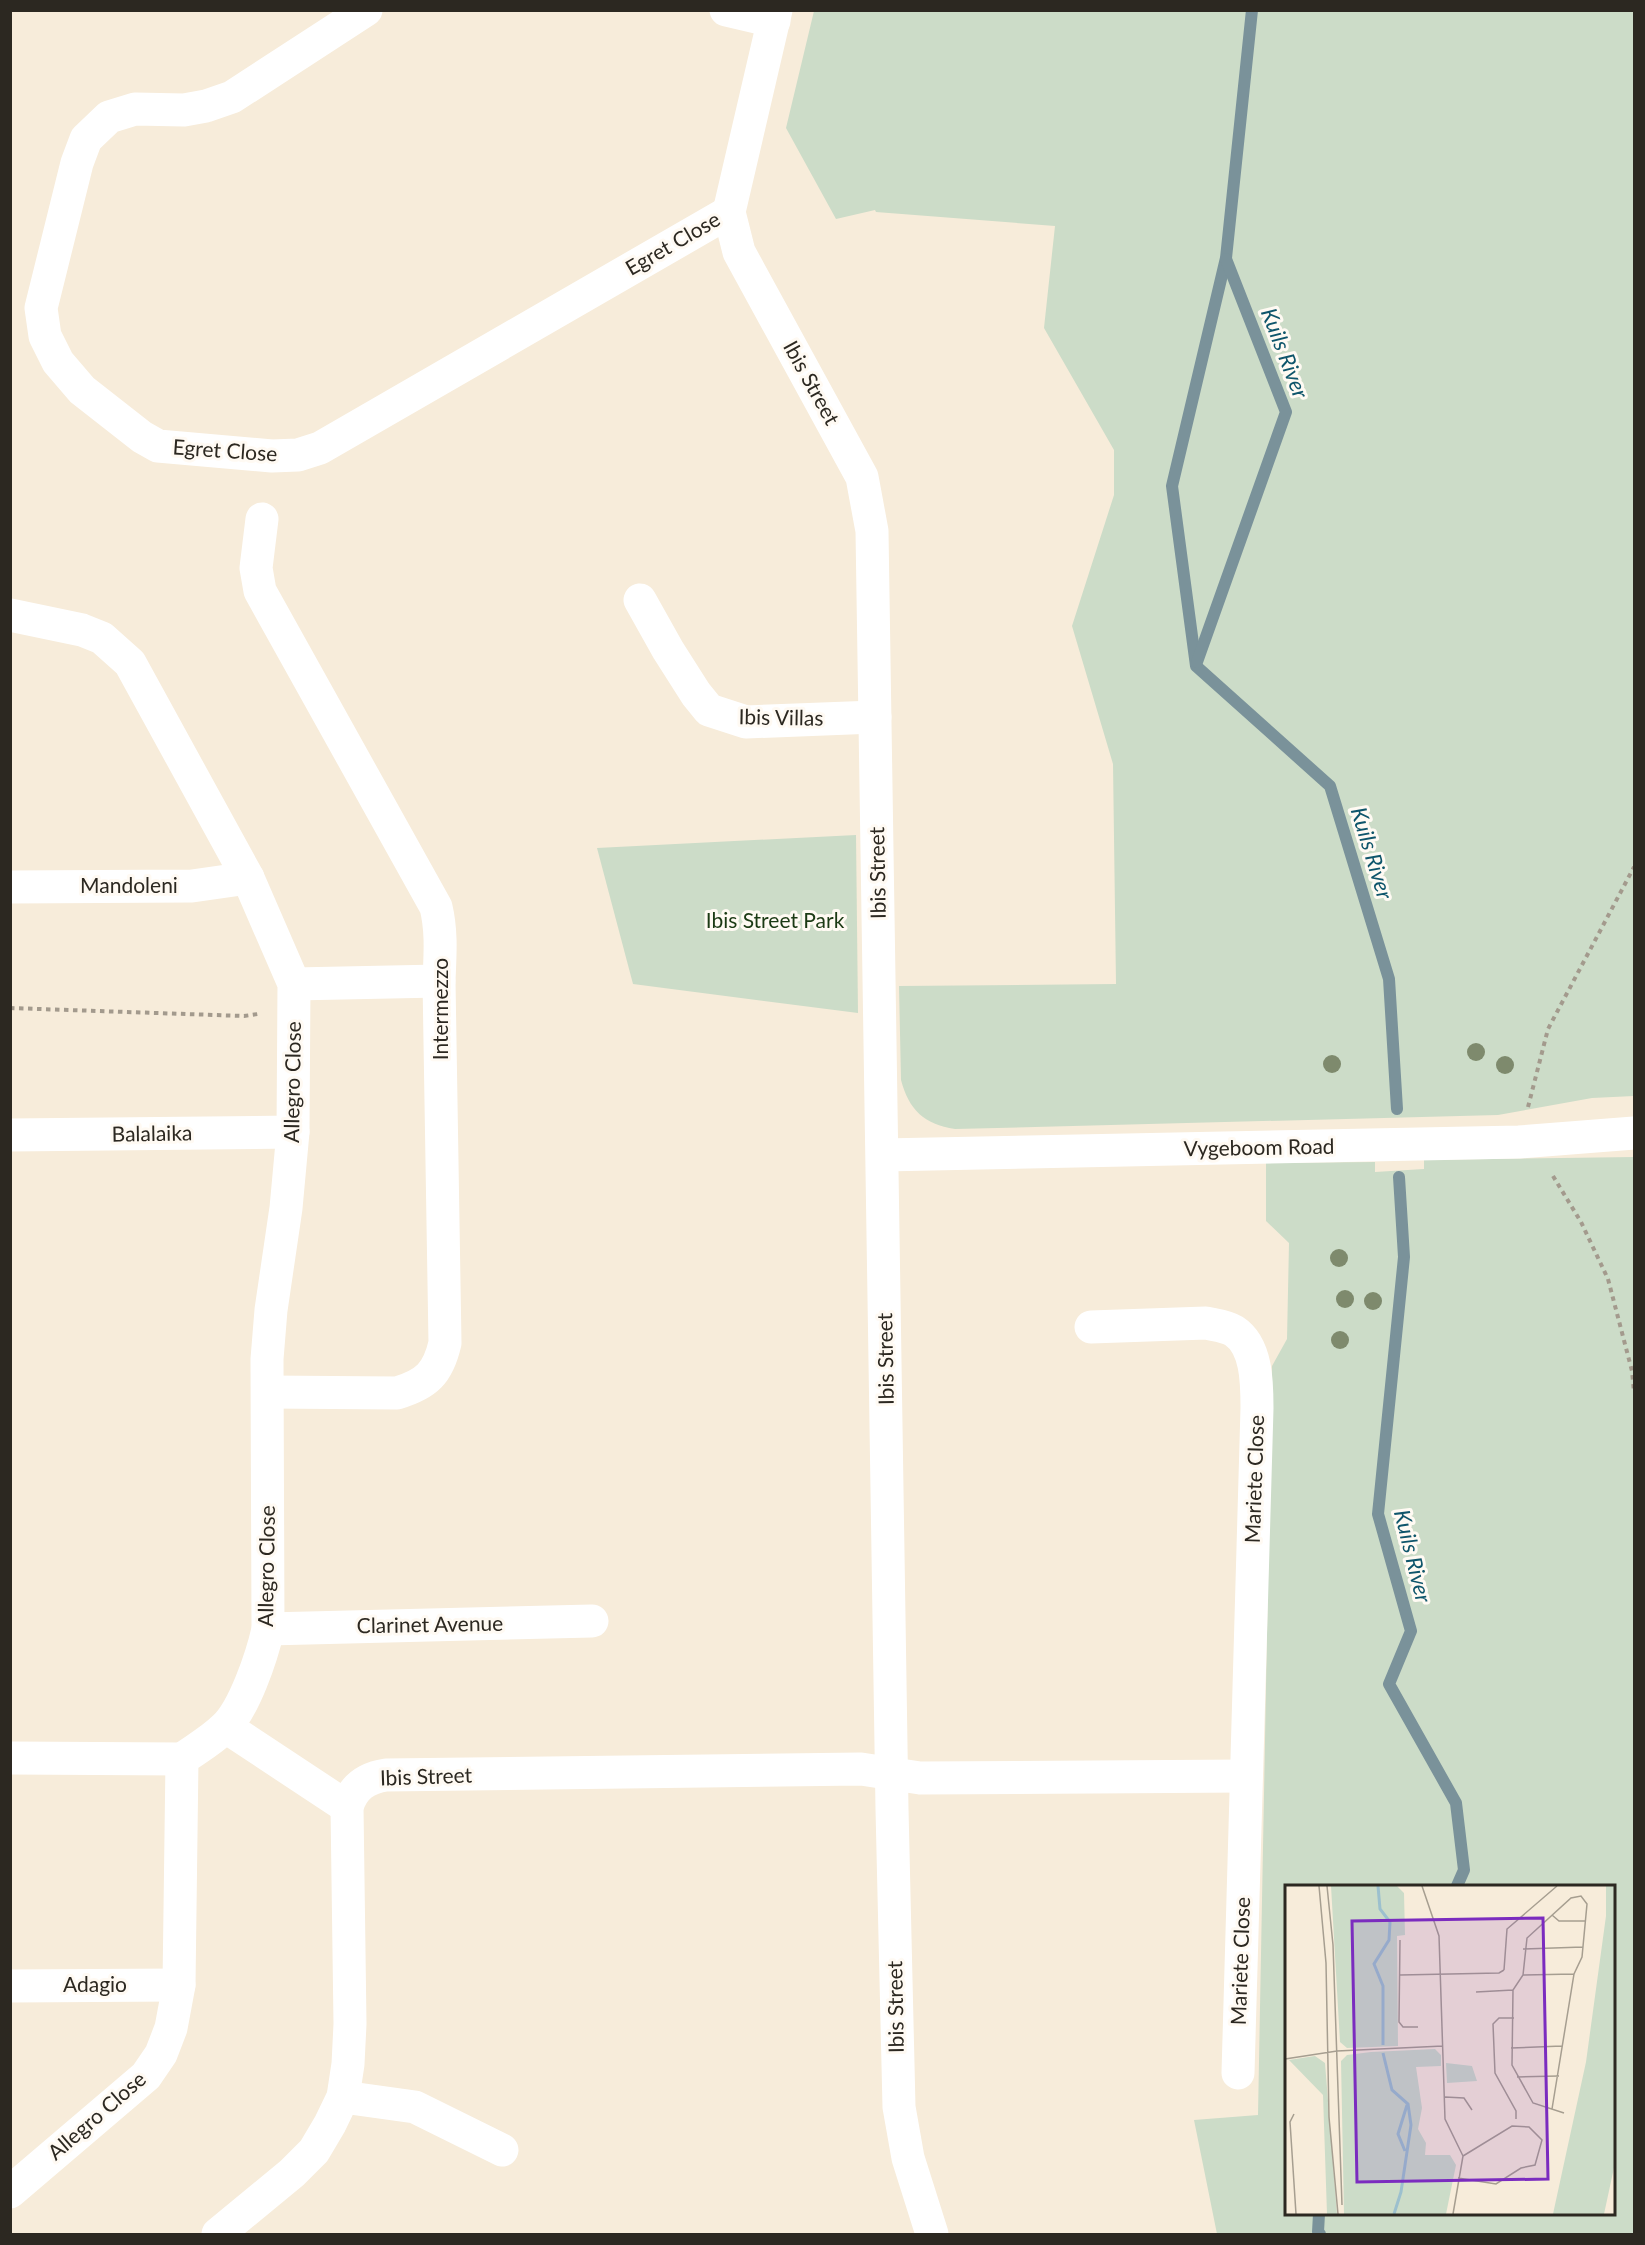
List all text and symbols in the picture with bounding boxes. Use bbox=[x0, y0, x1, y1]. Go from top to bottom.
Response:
street label: Egret Close bbox=[621, 206, 724, 280]
water label: Kuils River bbox=[1256, 304, 1315, 402]
street label: Ibis Street bbox=[779, 336, 846, 429]
street label: Egret Close bbox=[172, 433, 278, 466]
street label: Ibis Villas bbox=[738, 703, 824, 730]
water label: Kuils River bbox=[1346, 804, 1399, 903]
street label: Ibis Street bbox=[863, 826, 890, 919]
street label: Mandoleni bbox=[80, 872, 178, 897]
park label: Ibis Street Park bbox=[706, 907, 845, 932]
street label: Intermezzo bbox=[427, 958, 452, 1060]
street label: Allegro Close bbox=[278, 1021, 305, 1143]
street label: Balalaika bbox=[111, 1119, 193, 1146]
street label: Vygeboom Road bbox=[1183, 1133, 1335, 1160]
street label: Ibis Street bbox=[871, 1312, 898, 1405]
street label: Mariete Close bbox=[1239, 1414, 1268, 1544]
street label: Allegro Close bbox=[252, 1505, 279, 1627]
water label: Kuils River bbox=[1389, 1507, 1438, 1606]
street label: Clarinet Avenue bbox=[356, 1610, 503, 1637]
street label: Ibis Street bbox=[379, 1761, 473, 1790]
inset map bbox=[1285, 1885, 1615, 2215]
street label: Mariete Close bbox=[1225, 1896, 1254, 2026]
street label: Ibis Street bbox=[881, 1960, 908, 2053]
street label: Adagio bbox=[63, 1971, 127, 1996]
street label: Allegro Close bbox=[42, 2066, 150, 2164]

